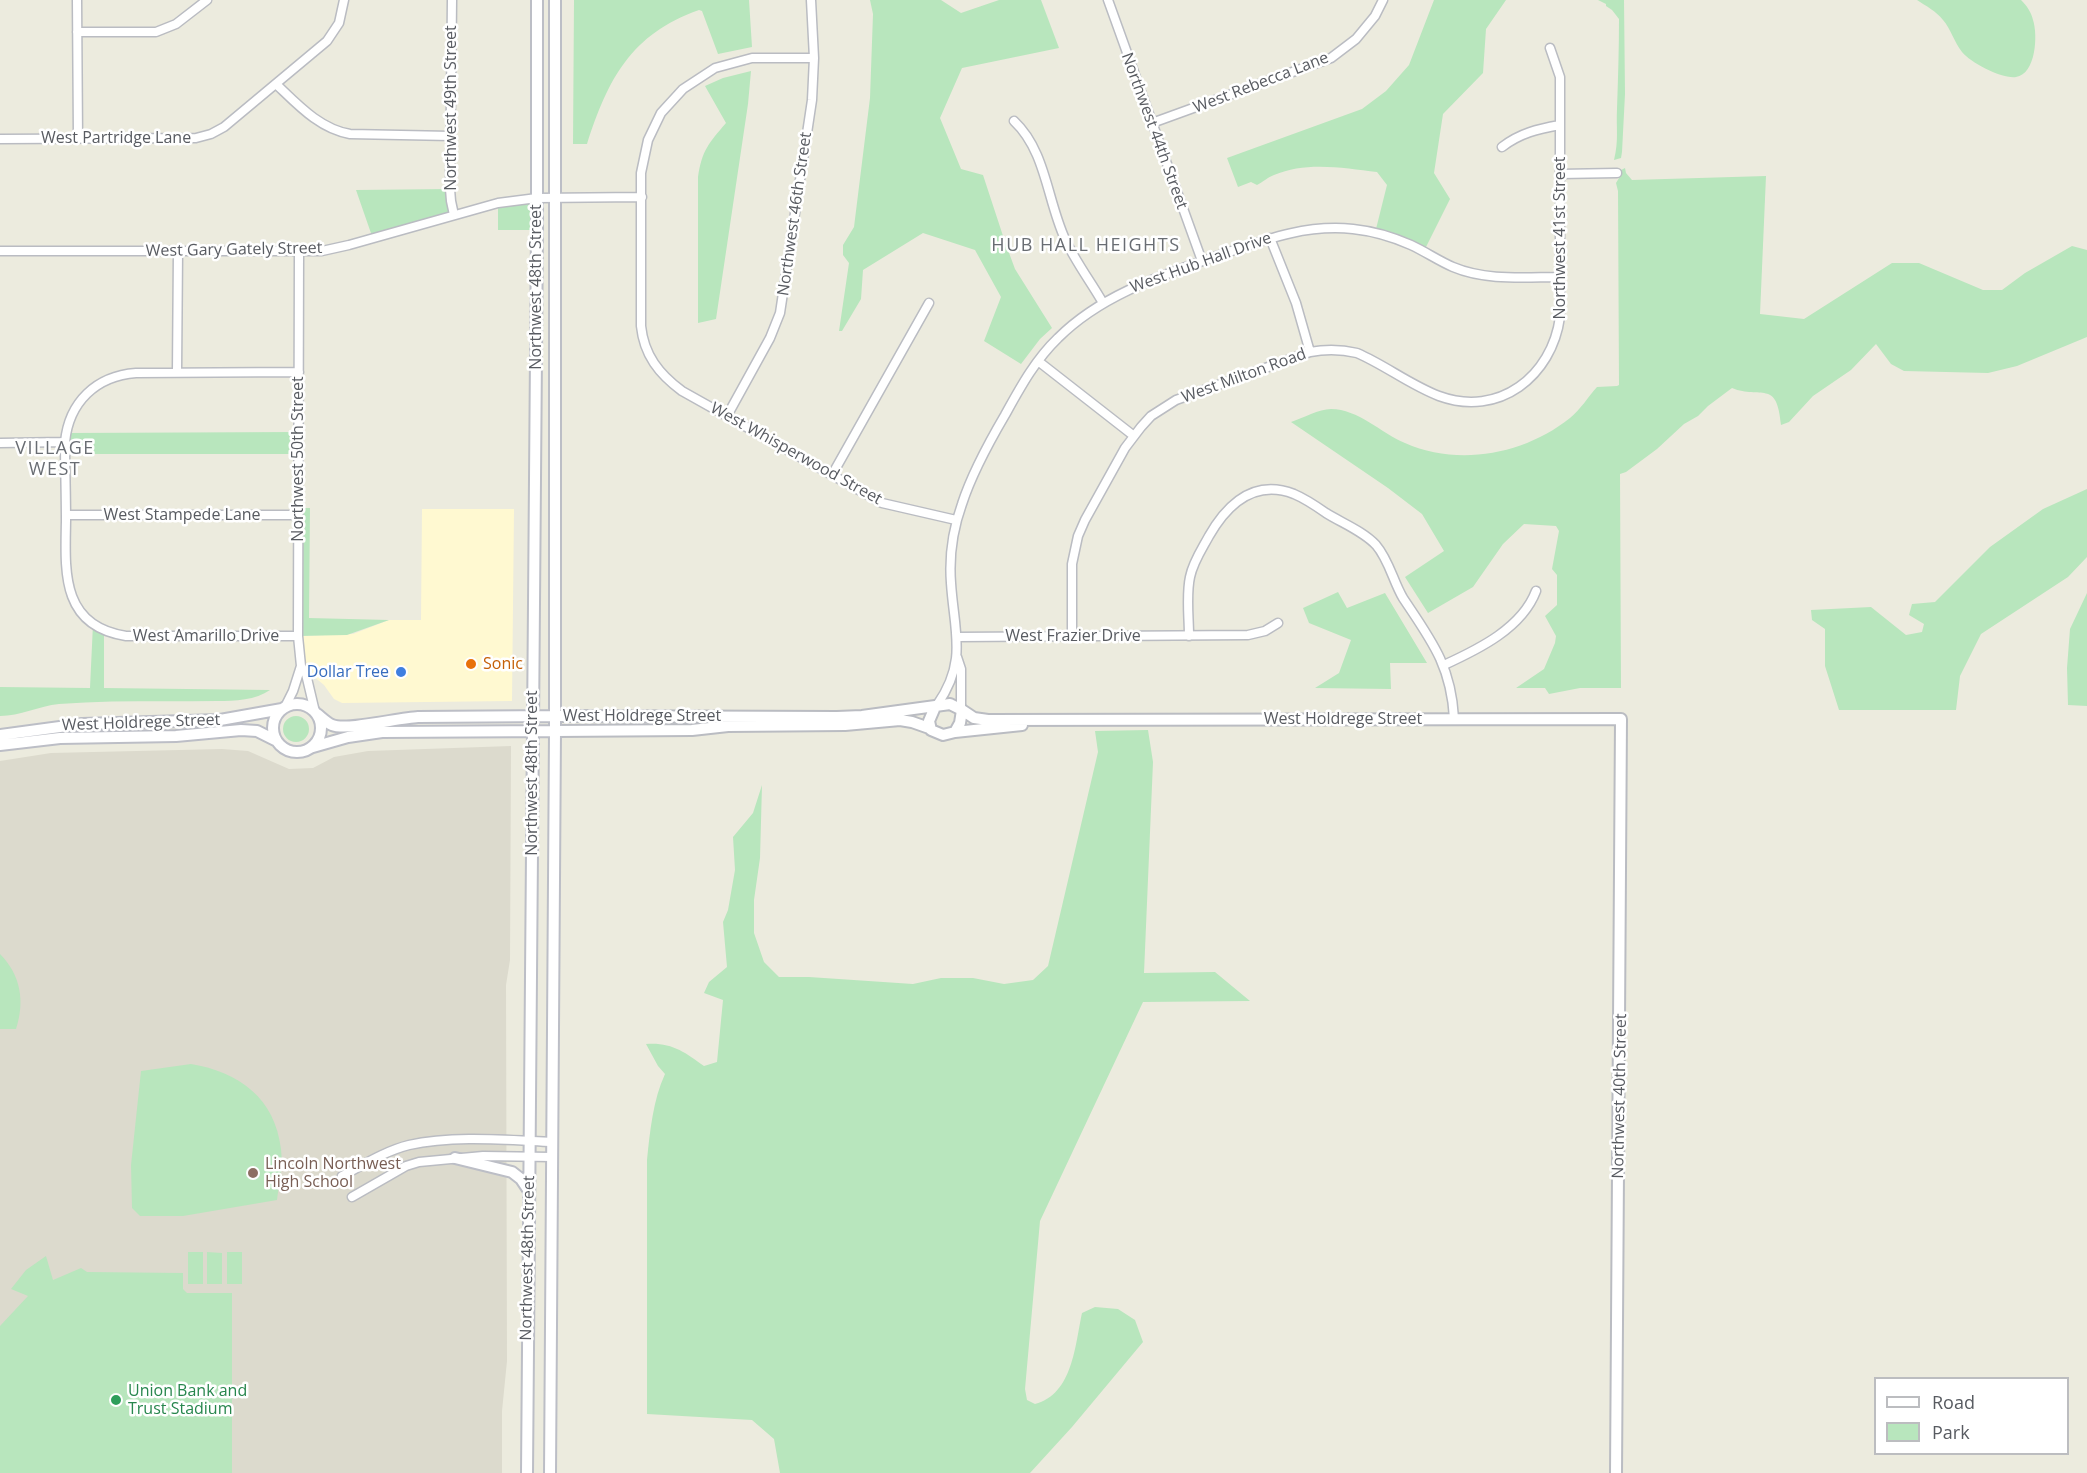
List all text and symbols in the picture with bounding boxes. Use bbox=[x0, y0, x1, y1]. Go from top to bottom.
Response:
street label: Northwest 49th Street bbox=[441, 25, 461, 191]
street label: West Rebecca Lane bbox=[1191, 48, 1331, 118]
street label: Northwest 44th Street bbox=[1117, 50, 1191, 212]
street label: West Partridge Lane bbox=[41, 128, 191, 148]
street label: Northwest 46th Street bbox=[774, 131, 816, 297]
street label: Northwest 41st Street bbox=[1550, 156, 1570, 320]
street label: Northwest 48th Street bbox=[526, 204, 546, 370]
street label: West Hub Hall Drive bbox=[1128, 229, 1274, 297]
district label: HUB HALL HEIGHTS bbox=[991, 235, 1181, 257]
street label: West Gary Gately Street bbox=[146, 239, 322, 261]
street label: West Milton Road bbox=[1179, 345, 1309, 407]
street label: Northwest 50th Street bbox=[288, 376, 308, 542]
street label: West Whisperwood Street bbox=[707, 399, 885, 509]
district label: VILLAGE WEST bbox=[15, 438, 95, 480]
street label: West Stampede Lane bbox=[103, 505, 261, 525]
street label: West Amarillo Drive bbox=[133, 626, 279, 646]
street label: West Frazier Drive bbox=[1005, 626, 1141, 646]
place label: Sonic bbox=[483, 654, 523, 674]
marker: Sonic bbox=[464, 657, 478, 671]
place label: Dollar Tree bbox=[307, 662, 389, 682]
marker: Dollar Tree bbox=[394, 665, 408, 679]
street label: Northwest 48th Street bbox=[522, 690, 542, 856]
street label: West Holdrege Street bbox=[563, 706, 721, 726]
street label: West Holdrege Street bbox=[1264, 709, 1422, 729]
street label: West Holdrege Street bbox=[61, 711, 221, 735]
street label: Northwest 40th Street bbox=[1609, 1013, 1631, 1179]
place label: Lincoln Northwest High School bbox=[265, 1154, 401, 1192]
marker: Lincoln Northwest High School bbox=[246, 1166, 260, 1180]
street label: Northwest 48th Street bbox=[517, 1175, 539, 1341]
legend bbox=[1874, 1377, 2069, 1455]
place label: Union Bank and Trust Stadium bbox=[128, 1381, 247, 1419]
text: Road bbox=[1932, 1390, 1975, 1414]
marker: Union Bank and Trust Stadium bbox=[109, 1393, 123, 1407]
text: Park bbox=[1932, 1420, 1970, 1444]

